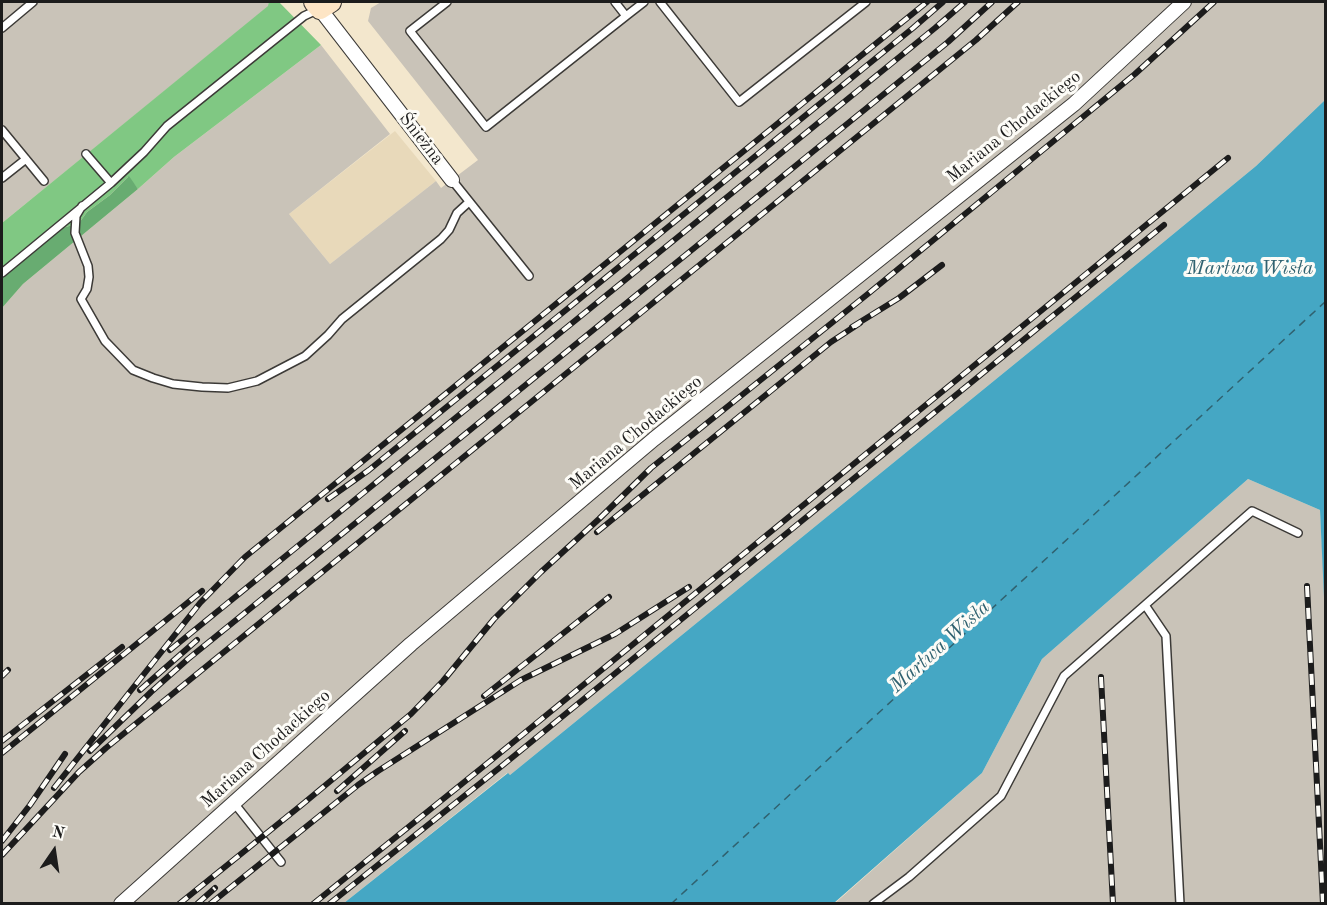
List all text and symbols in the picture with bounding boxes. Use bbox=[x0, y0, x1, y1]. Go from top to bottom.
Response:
street label: Mariana Chodackiego bbox=[942, 66, 1086, 188]
street label: Śnieżna bbox=[394, 108, 448, 170]
water label: Martwa Wisła bbox=[1187, 257, 1313, 281]
street label: Mariana Chodackiego bbox=[565, 371, 707, 495]
water label: Martwa Wisła bbox=[885, 596, 995, 698]
street label: Mariana Chodackiego bbox=[197, 685, 335, 813]
north arrow bbox=[24, 821, 84, 881]
text: N bbox=[50, 824, 66, 843]

